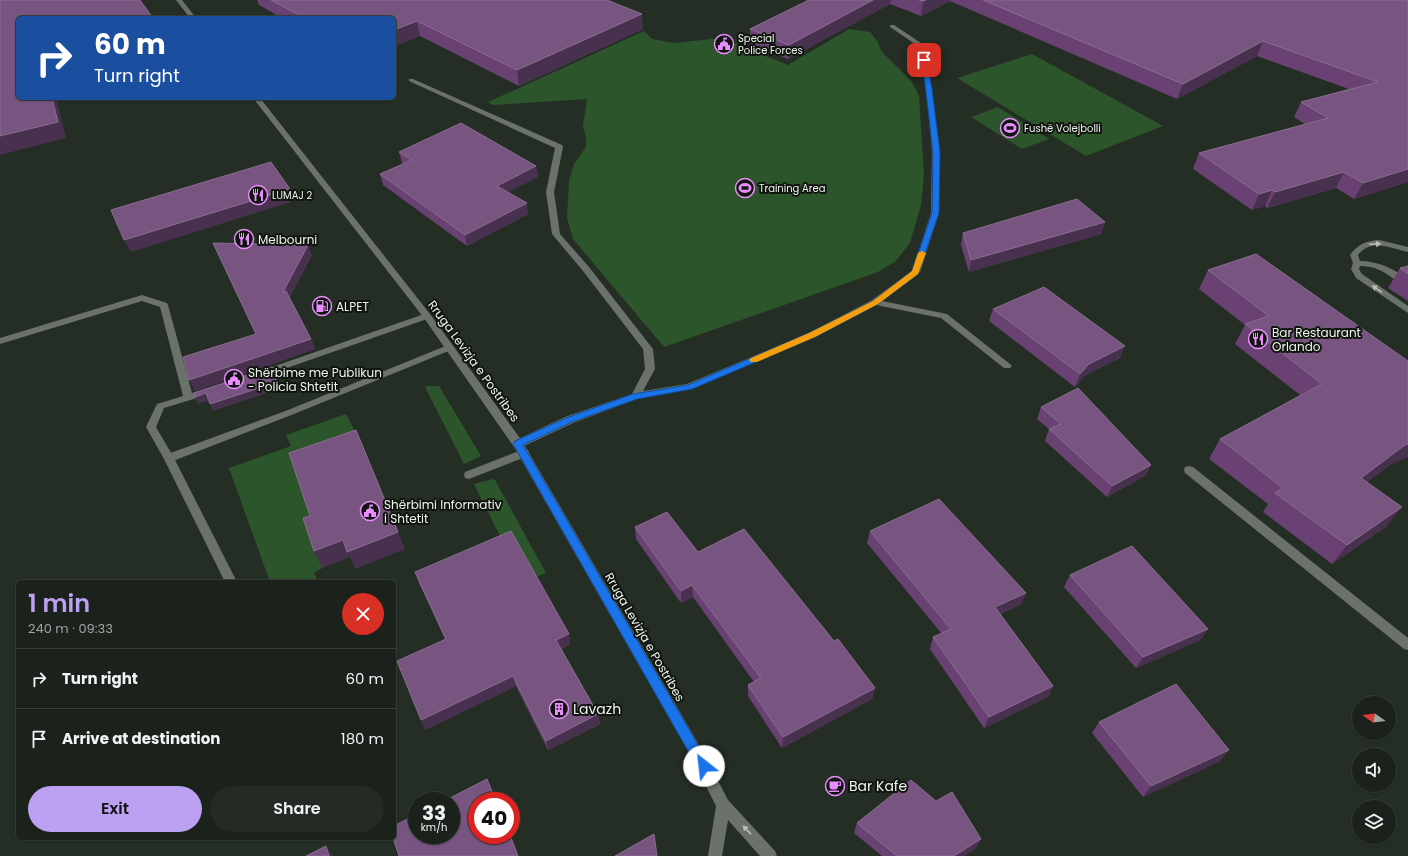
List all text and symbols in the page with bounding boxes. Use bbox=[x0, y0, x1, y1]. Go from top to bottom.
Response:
text: 60 m bbox=[94, 25, 166, 64]
place label: Special Police Forces bbox=[738, 31, 803, 58]
icon: right bbox=[28, 32, 80, 84]
public building icon: Special Police Forces bbox=[713, 33, 735, 55]
pin bbox=[907, 43, 941, 77]
icon: arrive bbox=[913, 49, 935, 71]
text: Turn right bbox=[94, 63, 180, 88]
sports icon: Fushë Volejbolli bbox=[999, 117, 1021, 139]
place label: Fushë Volejbolli bbox=[1024, 121, 1101, 136]
sports icon: Training Area bbox=[734, 177, 756, 199]
place label: Training Area bbox=[759, 181, 825, 196]
restaurant icon: LUMAJ 2 bbox=[247, 184, 269, 206]
place label: LUMAJ 2 bbox=[272, 188, 312, 203]
restaurant icon: Melbourni bbox=[233, 228, 255, 250]
place label: Melbourni bbox=[258, 231, 317, 248]
one-way arrow bbox=[1369, 240, 1381, 247]
one-way arrow bbox=[1372, 285, 1383, 293]
fuel station icon: ALPET bbox=[311, 295, 333, 317]
street label: Rruga Levizja e Postribes bbox=[424, 297, 524, 425]
place label: ALPET bbox=[336, 298, 369, 315]
place label: Bar Restaurant Orlando bbox=[1272, 324, 1361, 355]
restaurant icon: Bar Restaurant Orlando bbox=[1247, 328, 1269, 350]
place label: Shërbime me Publikun - Policia Shtetit bbox=[248, 364, 382, 395]
public building icon: Shërbime me Publikun - Policia Shtetit bbox=[223, 368, 245, 390]
place label: Shërbimi Informativ i Shtetit bbox=[384, 496, 502, 527]
public building icon: Shërbimi Informativ i Shtetit bbox=[359, 500, 381, 522]
street label: Rruga Levizja e Postribes bbox=[601, 569, 689, 705]
text: 1 min bbox=[28, 587, 90, 620]
button: close bbox=[342, 593, 384, 635]
text: 240 m · 09:33 bbox=[28, 619, 113, 638]
icon: right bbox=[28, 668, 50, 690]
text: Turn right bbox=[62, 668, 138, 689]
text: 60 m bbox=[346, 668, 384, 689]
north arrow bbox=[1352, 696, 1396, 740]
map controls bbox=[1352, 696, 1396, 844]
building icon: Lavazh bbox=[548, 698, 570, 720]
place label: Lavazh bbox=[573, 699, 621, 719]
icon: arrive bbox=[28, 728, 50, 750]
text: Arrive at destination bbox=[62, 728, 220, 749]
text: 180 m bbox=[341, 728, 384, 749]
position arrow bbox=[683, 745, 725, 787]
button: sound bbox=[1352, 748, 1396, 792]
cafe icon: Bar Kafe bbox=[824, 775, 846, 797]
place label: Bar Kafe bbox=[849, 776, 907, 796]
button: Exit bbox=[28, 786, 202, 832]
button: Share bbox=[210, 786, 384, 832]
speed limit sign: 40 bbox=[468, 792, 520, 844]
text: 33 bbox=[422, 799, 446, 827]
button: layers bbox=[1352, 800, 1396, 844]
text: km/h bbox=[421, 820, 447, 835]
one-way arrow bbox=[743, 826, 752, 835]

